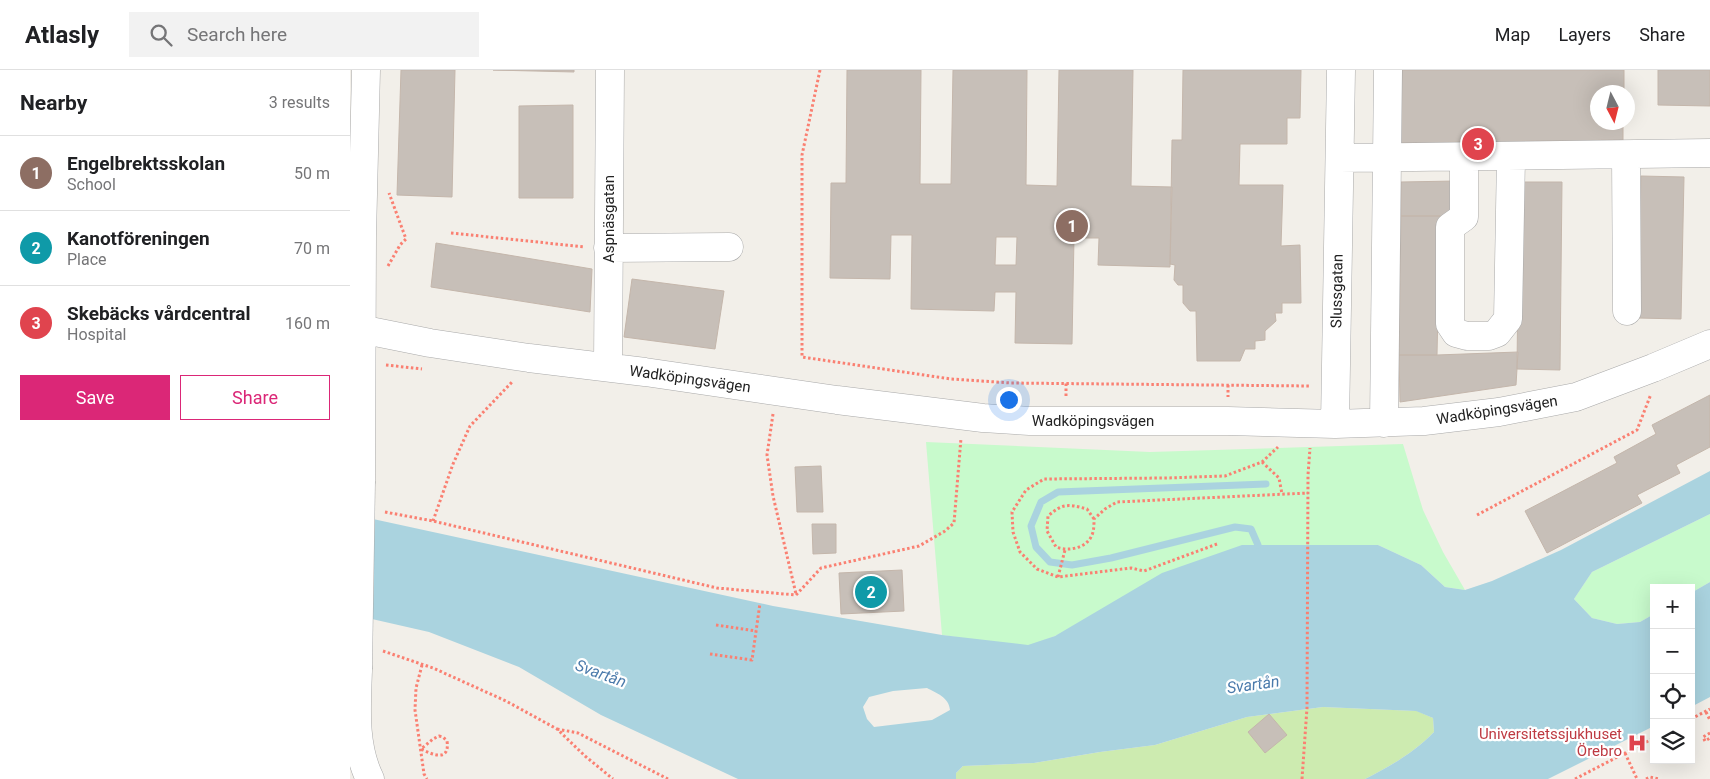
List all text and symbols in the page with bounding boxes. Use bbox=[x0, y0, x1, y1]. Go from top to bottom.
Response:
search box bbox=[129, 12, 479, 57]
text: Atlasly bbox=[25, 21, 99, 49]
icon: search bbox=[147, 21, 175, 49]
text: Search here bbox=[187, 23, 287, 46]
text: Map bbox=[1495, 24, 1530, 45]
text: Layers bbox=[1558, 24, 1611, 45]
text: Share bbox=[1639, 24, 1685, 45]
north arrow bbox=[1590, 85, 1635, 130]
text: Nearby bbox=[20, 91, 87, 115]
text: 3 results bbox=[269, 93, 330, 112]
pin: 3 bbox=[1462, 125, 1494, 163]
text: Engelbrektsskolan bbox=[67, 152, 225, 175]
text: 1 bbox=[31, 164, 41, 183]
text: 50 m bbox=[294, 164, 330, 183]
text: School bbox=[67, 175, 116, 194]
street label: Aspnäsgatan bbox=[600, 175, 618, 263]
pin: 1 bbox=[1056, 207, 1088, 245]
text: Kanotföreningen bbox=[67, 227, 210, 250]
text: 2 bbox=[31, 239, 41, 258]
text: 70 m bbox=[294, 239, 330, 258]
text: Place bbox=[67, 250, 107, 269]
street label: Slussgatan bbox=[1327, 254, 1347, 328]
text: Skebäcks vårdcentral bbox=[67, 302, 251, 325]
text: 3 bbox=[31, 314, 41, 333]
text: 160 m bbox=[285, 314, 330, 333]
text: Hospital bbox=[67, 325, 127, 344]
street label: Wadköpingsvägen bbox=[628, 362, 752, 396]
button: Save bbox=[20, 375, 170, 420]
button: Share bbox=[180, 375, 330, 420]
your location bbox=[996, 387, 1022, 413]
street label: Wadköpingsvägen bbox=[1435, 392, 1559, 428]
street label: Wadköpingsvägen bbox=[1032, 412, 1154, 430]
pin: 2 bbox=[855, 573, 887, 611]
map controls bbox=[1650, 584, 1695, 764]
button: + bbox=[1650, 584, 1695, 629]
button: − bbox=[1650, 629, 1695, 674]
water label: Svartån bbox=[573, 656, 629, 691]
water label: Svartån bbox=[1226, 671, 1281, 698]
button: locate bbox=[1650, 674, 1695, 719]
button: layers bbox=[1650, 719, 1695, 764]
place label: Universitetssjukhuset Örebro bbox=[1479, 725, 1622, 760]
hospital icon: Universitetssjukhuset Örebro bbox=[1626, 732, 1648, 754]

